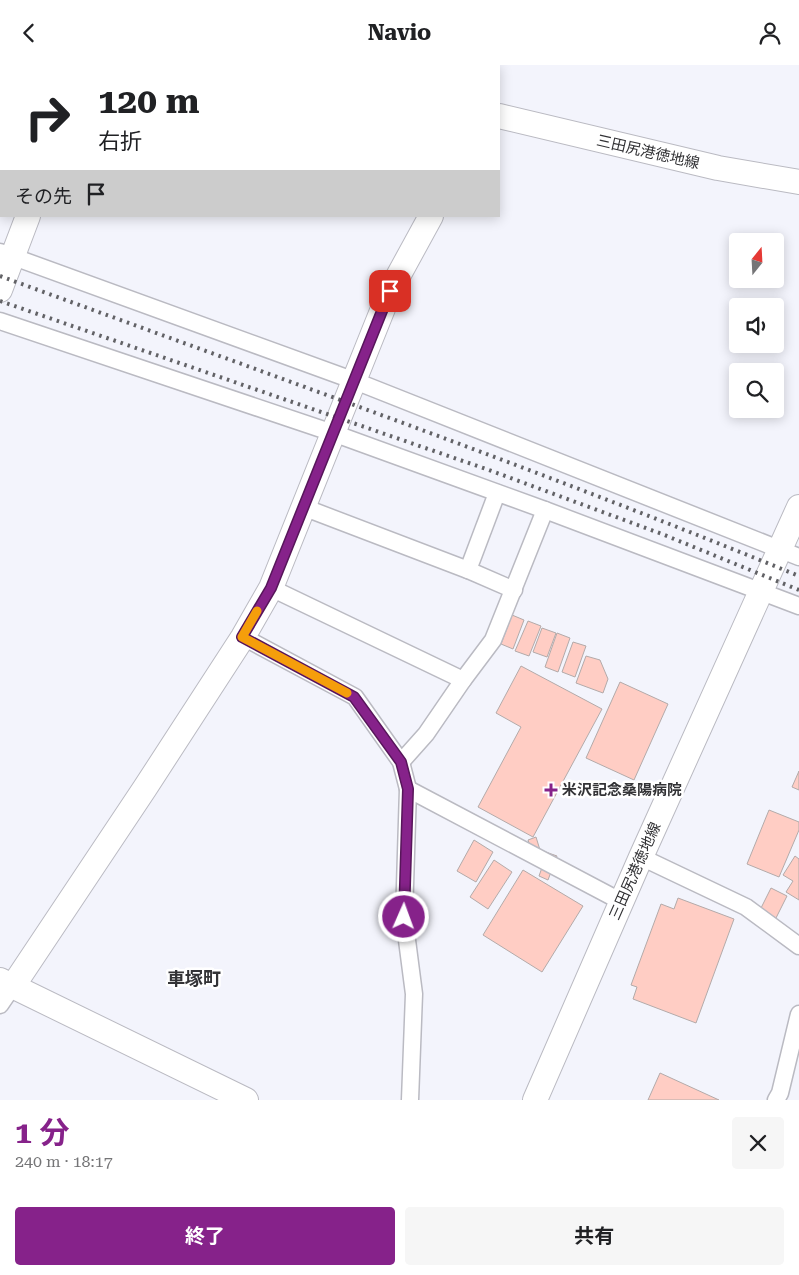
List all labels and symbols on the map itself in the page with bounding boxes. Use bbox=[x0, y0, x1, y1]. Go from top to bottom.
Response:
street label: 三田尻港徳地線 bbox=[595, 131, 701, 173]
north arrow bbox=[729, 233, 784, 287]
pin bbox=[369, 270, 411, 312]
place label: 米沢記念桑陽病院 bbox=[562, 781, 682, 799]
marker: 米沢記念桑陽病院 bbox=[544, 783, 558, 797]
street label: 三田尻港徳地線 bbox=[605, 819, 665, 923]
position arrow bbox=[377, 890, 429, 942]
district label: 車塚町 bbox=[167, 968, 221, 989]

